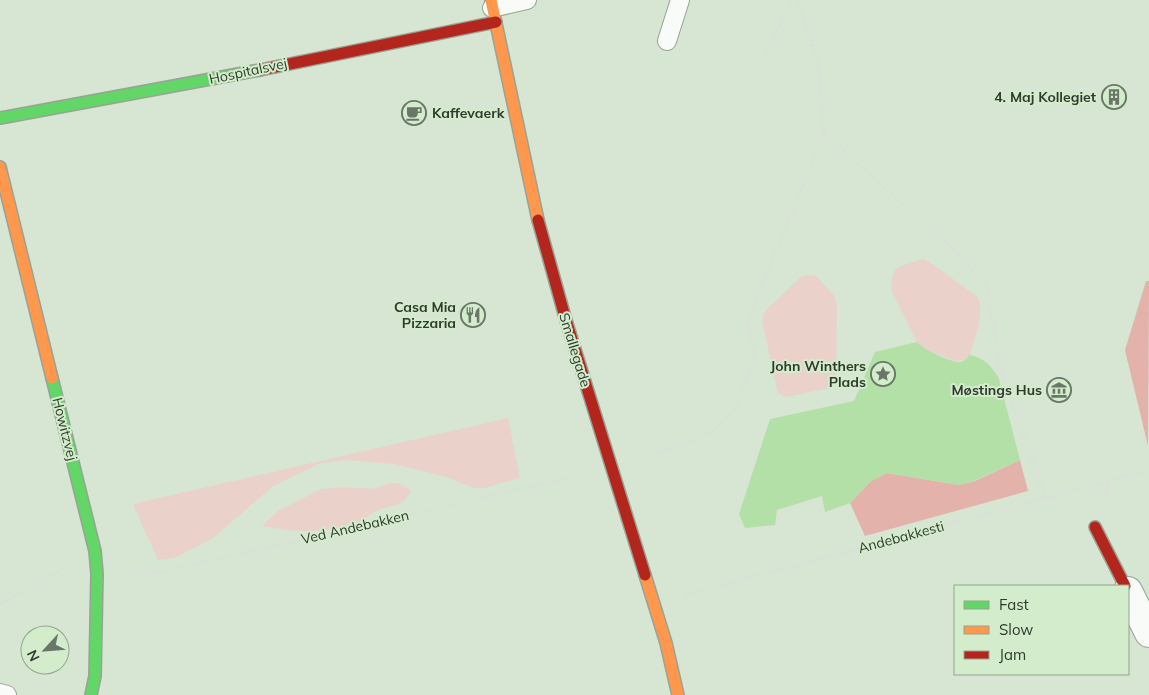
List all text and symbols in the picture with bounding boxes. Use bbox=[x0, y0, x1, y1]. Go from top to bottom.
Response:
street label: Hospitalsvej bbox=[207, 54, 289, 88]
building icon: 4. Maj Kollegiet bbox=[1101, 84, 1127, 110]
place label: 4. Maj Kollegiet bbox=[994, 88, 1097, 106]
cafe icon: Kaffevaerk bbox=[401, 100, 427, 126]
place label: Kaffevaerk bbox=[432, 104, 505, 122]
place label: Casa Mia Pizzaria bbox=[394, 298, 456, 332]
restaurant icon: Casa Mia Pizzaria bbox=[460, 302, 486, 328]
street label: Smallegade bbox=[555, 311, 595, 389]
place label: John Winthers Plads bbox=[770, 357, 866, 391]
place icon: John Winthers Plads bbox=[870, 361, 896, 387]
museum icon: Møstings Hus bbox=[1046, 377, 1072, 403]
place label: Møstings Hus bbox=[951, 381, 1042, 399]
street label: Howitzvej bbox=[48, 396, 82, 462]
street label: Ved Andebakken bbox=[299, 506, 411, 548]
street label: Andebakkesti bbox=[856, 517, 946, 557]
legend bbox=[954, 585, 1129, 675]
text: Fast bbox=[999, 595, 1029, 614]
text: Slow bbox=[999, 620, 1033, 639]
north arrow bbox=[20, 625, 70, 675]
text: Jam bbox=[999, 645, 1026, 664]
text: N bbox=[23, 647, 44, 664]

